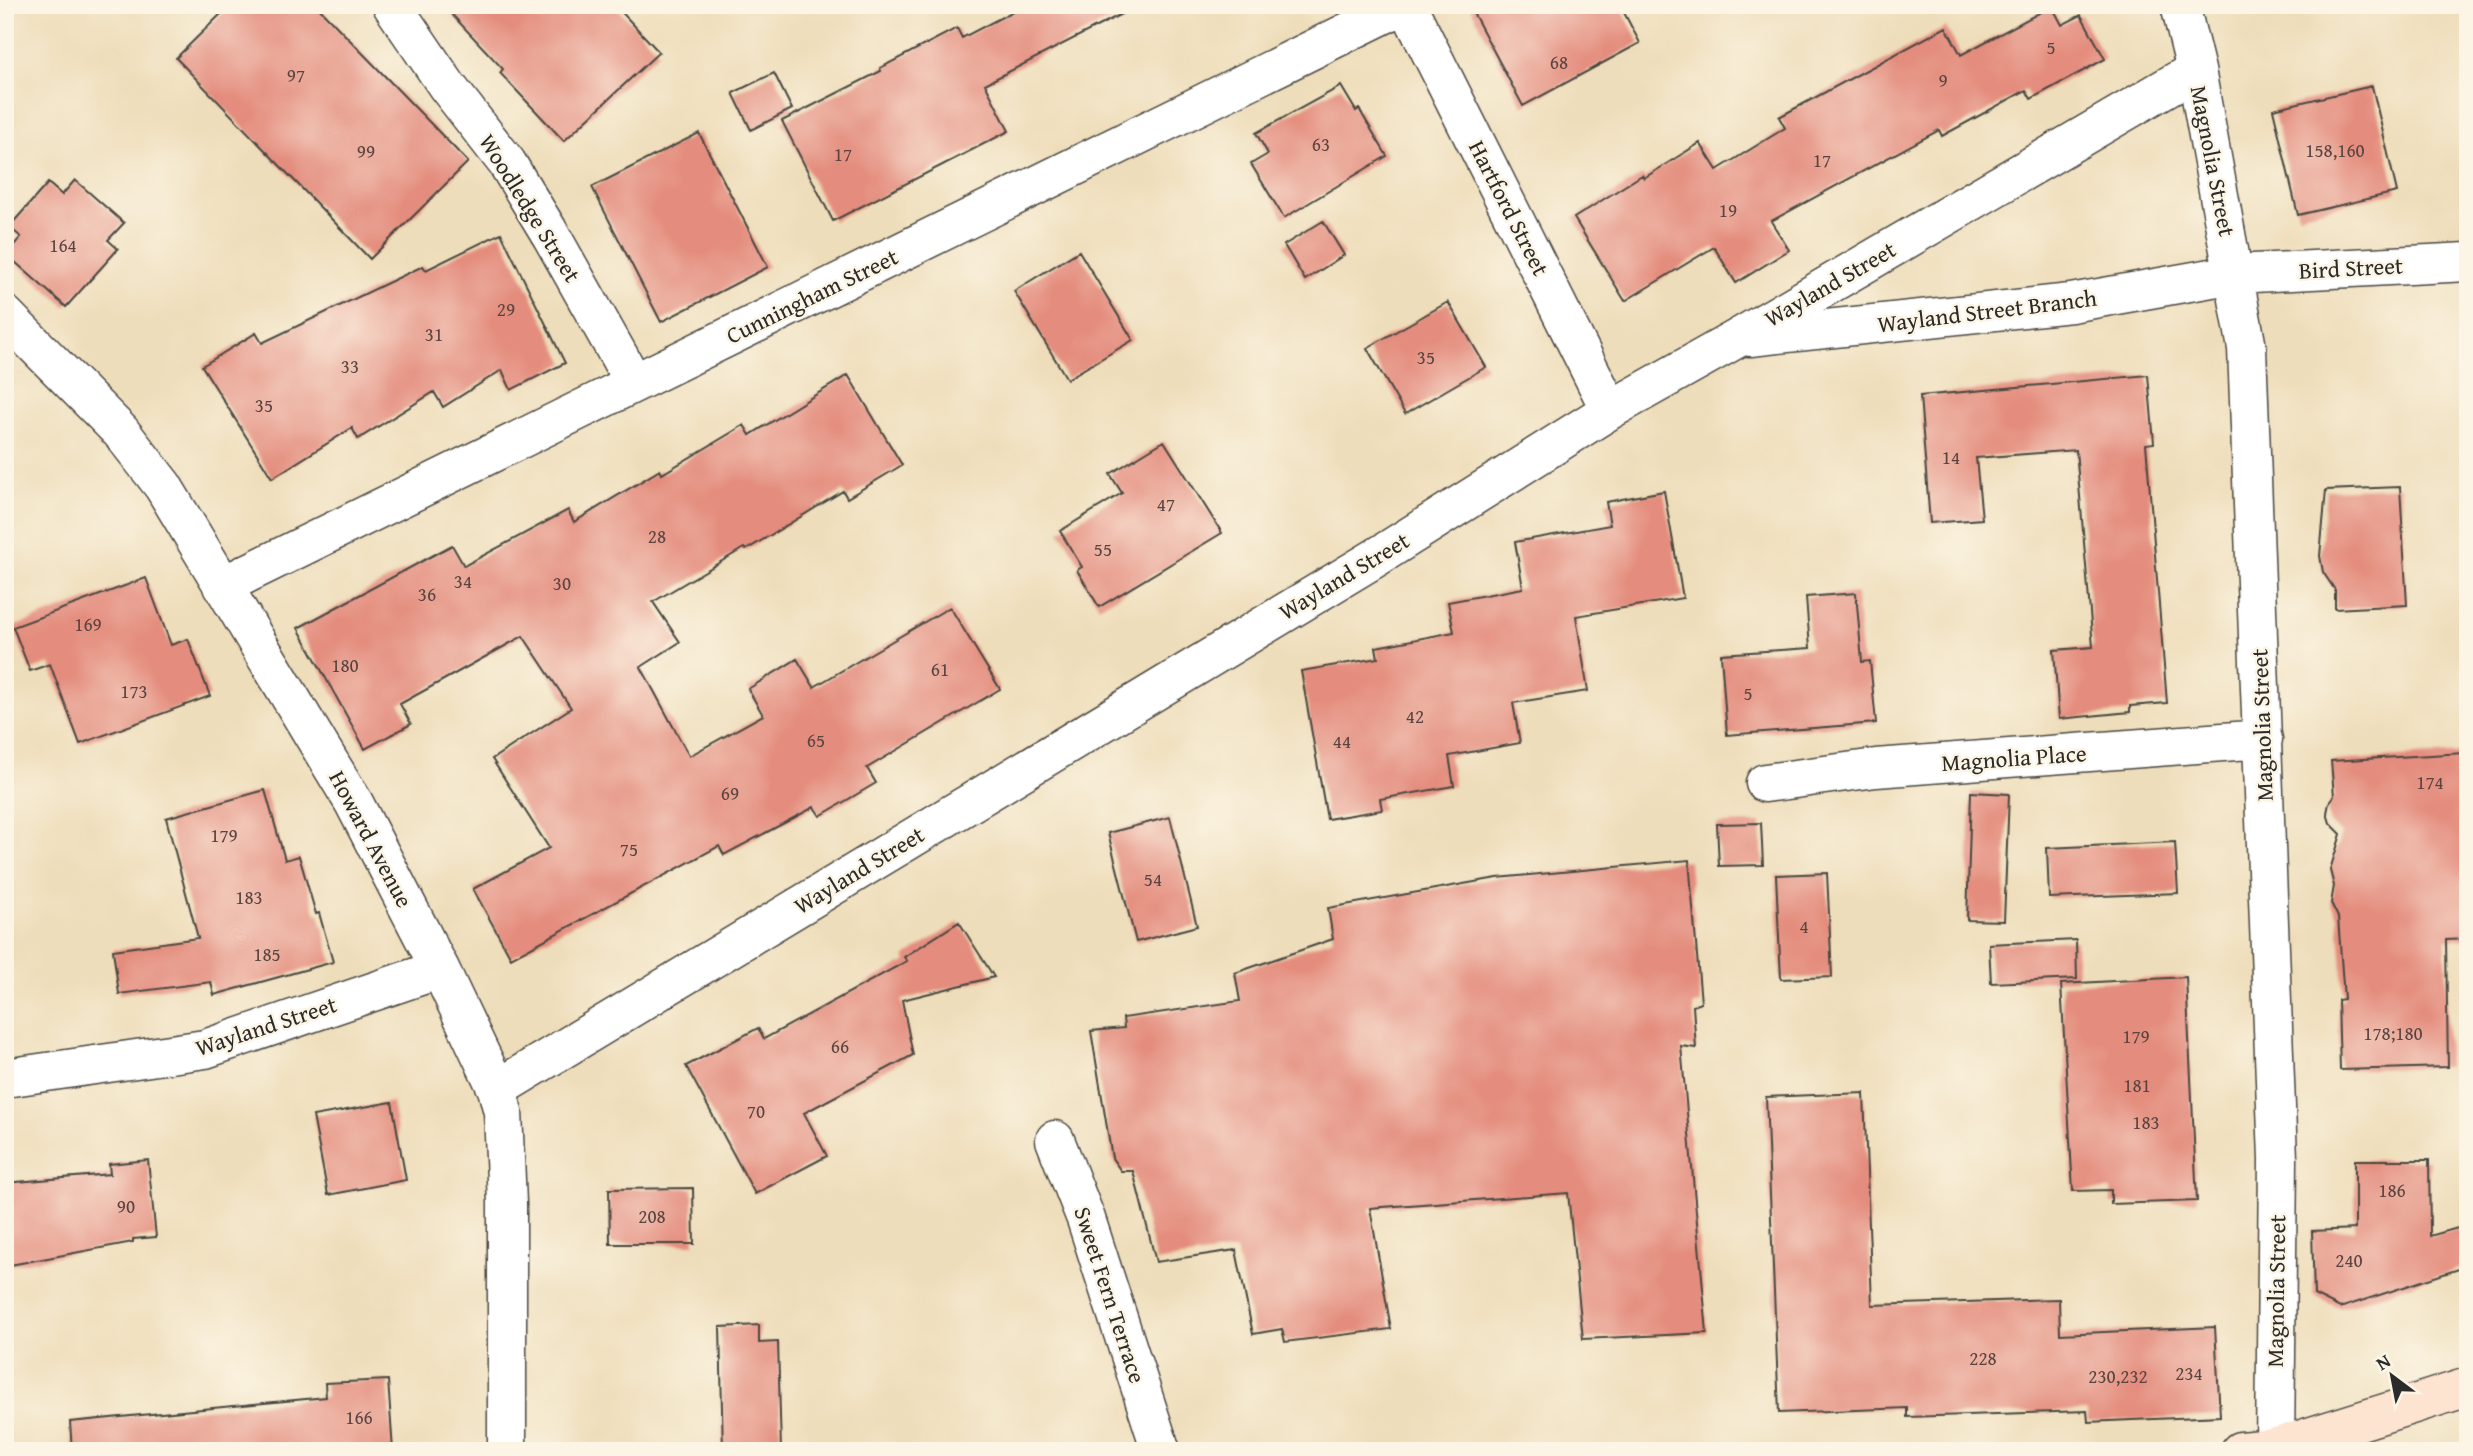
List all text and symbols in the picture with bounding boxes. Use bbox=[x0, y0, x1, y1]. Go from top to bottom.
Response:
house number: 5 bbox=[2046, 33, 2056, 61]
house number: 68 bbox=[1550, 48, 1568, 76]
house number: 97 bbox=[287, 61, 305, 89]
house number: 9 bbox=[1938, 66, 1948, 94]
street label: Magnolia Street bbox=[2183, 83, 2244, 239]
street label: Woodledge Street bbox=[472, 127, 589, 288]
house number: 63 bbox=[1312, 130, 1330, 158]
street label: Hartford Street bbox=[1461, 135, 1558, 281]
house number: 158,160 bbox=[2305, 136, 2365, 164]
house number: 99 bbox=[357, 137, 375, 165]
house number: 17 bbox=[834, 140, 852, 168]
house number: 17 bbox=[1813, 146, 1831, 174]
house number: 19 bbox=[1719, 196, 1737, 224]
house number: 164 bbox=[49, 231, 77, 259]
street label: Wayland Street bbox=[1758, 233, 1902, 335]
street label: Cunningham Street bbox=[720, 240, 903, 351]
street label: Bird Street bbox=[2298, 248, 2404, 287]
street label: Wayland Street Branch bbox=[1875, 281, 2099, 340]
house number: 29 bbox=[497, 295, 515, 323]
house number: 31 bbox=[425, 320, 443, 348]
house number: 35 bbox=[1417, 343, 1435, 371]
house number: 33 bbox=[341, 352, 359, 380]
house number: 35 bbox=[255, 391, 273, 419]
house number: 14 bbox=[1942, 443, 1960, 471]
house number: 47 bbox=[1157, 490, 1175, 518]
house number: 28 bbox=[648, 522, 666, 550]
street label: Wayland Street bbox=[1272, 524, 1415, 628]
house number: 55 bbox=[1094, 535, 1112, 563]
house number: 34 bbox=[454, 567, 472, 595]
house number: 30 bbox=[553, 569, 571, 597]
house number: 36 bbox=[418, 580, 436, 608]
house number: 169 bbox=[74, 610, 102, 638]
street label: Magnolia Street bbox=[2242, 648, 2281, 802]
house number: 180 bbox=[331, 651, 359, 679]
house number: 61 bbox=[931, 655, 949, 683]
house number: 173 bbox=[120, 677, 148, 705]
house number: 5 bbox=[1743, 679, 1753, 707]
house number: 42 bbox=[1406, 702, 1424, 730]
house number: 65 bbox=[807, 726, 825, 754]
house number: 44 bbox=[1333, 727, 1351, 755]
street label: Magnolia Place bbox=[1940, 736, 2088, 779]
street label: Howard Avenue bbox=[321, 764, 421, 913]
house number: 174 bbox=[2416, 768, 2444, 796]
house number: 69 bbox=[721, 779, 739, 807]
street label: Wayland Street bbox=[787, 818, 930, 922]
house number: 179 bbox=[210, 821, 238, 849]
house number: 75 bbox=[620, 835, 638, 863]
house number: 54 bbox=[1144, 865, 1162, 893]
house number: 183 bbox=[235, 883, 263, 911]
house number: 4 bbox=[1799, 912, 1809, 940]
house number: 185 bbox=[253, 940, 281, 968]
street label: Wayland Street bbox=[191, 987, 341, 1064]
house number: 178;180 bbox=[2363, 1019, 2423, 1047]
house number: 179 bbox=[2122, 1022, 2150, 1050]
house number: 66 bbox=[831, 1032, 849, 1060]
house number: 181 bbox=[2123, 1071, 2151, 1099]
house number: 70 bbox=[747, 1097, 765, 1125]
house number: 183 bbox=[2132, 1108, 2160, 1136]
house number: 186 bbox=[2378, 1176, 2406, 1204]
house number: 90 bbox=[117, 1192, 135, 1220]
house number: 208 bbox=[638, 1202, 666, 1230]
street label: Sweet Fern Terrace bbox=[1066, 1202, 1155, 1387]
street label: Magnolia Street bbox=[2258, 1214, 2293, 1368]
house number: 240 bbox=[2335, 1246, 2363, 1274]
north arrow bbox=[2358, 1340, 2428, 1410]
house number: 228 bbox=[1969, 1344, 1997, 1372]
text: N bbox=[2370, 1346, 2396, 1377]
house number: 234 bbox=[2175, 1359, 2203, 1387]
house number: 230,232 bbox=[2088, 1362, 2148, 1390]
house number: 166 bbox=[345, 1403, 373, 1431]

